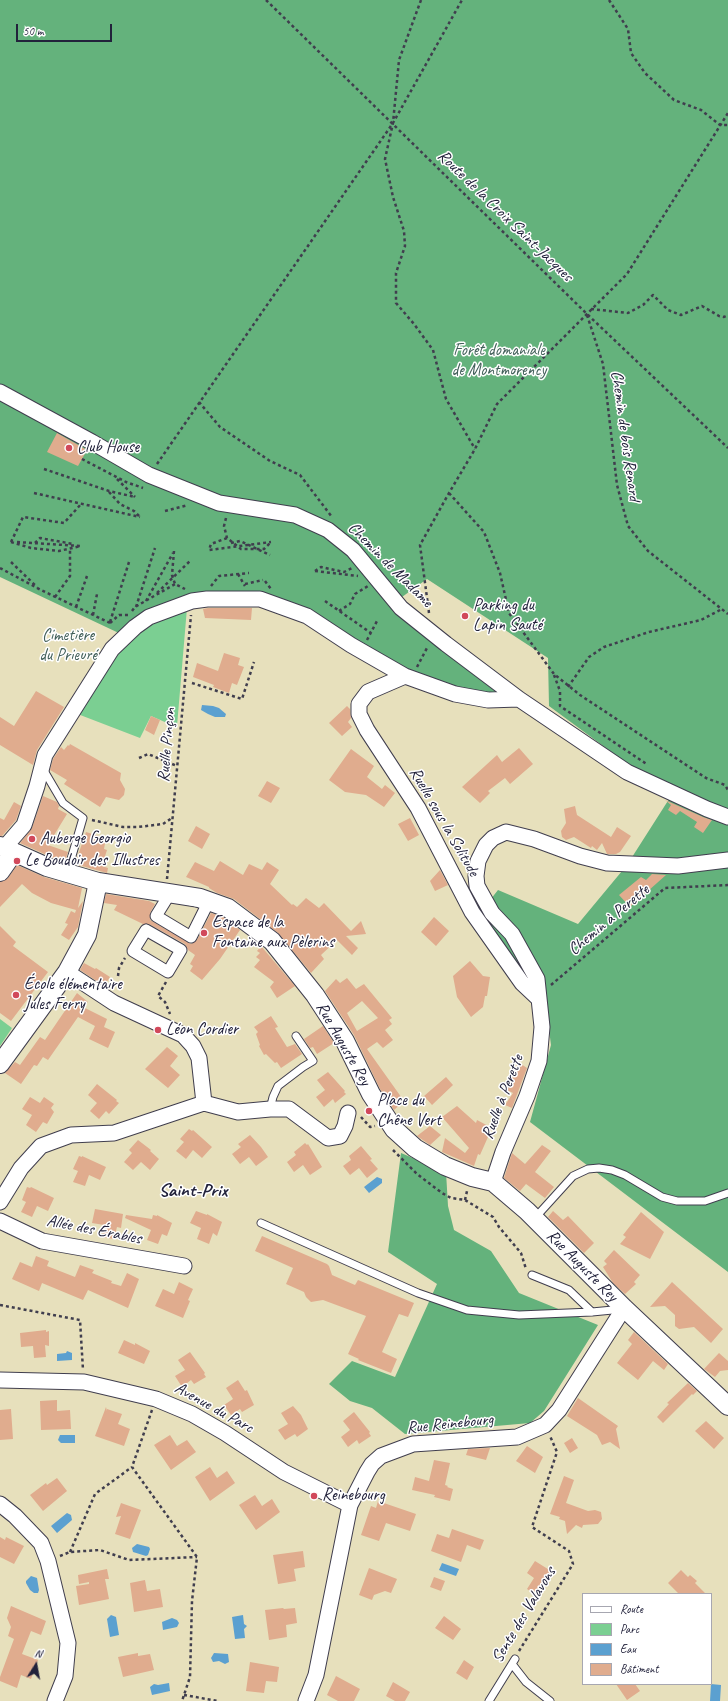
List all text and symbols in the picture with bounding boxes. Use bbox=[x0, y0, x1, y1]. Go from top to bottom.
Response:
scale bar bbox=[18, 16, 114, 42]
text: 50 m bbox=[23, 23, 43, 39]
street label: Route de la Croix Saint-Jacques bbox=[433, 146, 577, 286]
park label: Forêt domaniale de Montmorency bbox=[452, 341, 546, 381]
street label: Chemin de bois Renard bbox=[606, 370, 644, 502]
place label: Club House bbox=[77, 438, 139, 458]
marker: Club House bbox=[64, 443, 74, 453]
street label: Chemin de Madame bbox=[343, 518, 437, 612]
place label: Parking du Lapin Sauté bbox=[473, 596, 542, 636]
marker: Parking du Lapin Sauté bbox=[460, 611, 470, 621]
park label: Cimetière du Prieuré bbox=[39, 626, 97, 666]
street label: Ruelle Pinçon bbox=[154, 707, 180, 783]
street label: Ruelle sous la Solitude bbox=[405, 764, 483, 880]
place label: Auberge Georgio bbox=[40, 829, 130, 849]
marker: Auberge Georgio bbox=[27, 834, 37, 844]
place label: Le Boudoir des Illustres bbox=[25, 851, 159, 871]
marker: Le Boudoir des Illustres bbox=[12, 856, 22, 866]
street label: Chemin à Perette bbox=[564, 880, 654, 960]
place label: Espace de la Fontaine aux Pèlerins bbox=[212, 913, 334, 953]
marker: Espace de la Fontaine aux Pèlerins bbox=[199, 928, 209, 938]
place label: École élémentaire Jules Ferry bbox=[24, 975, 122, 1015]
marker: École élémentaire Jules Ferry bbox=[11, 990, 21, 1000]
street label: Rue Auguste Rey bbox=[311, 999, 375, 1089]
place label: Léon Cordier bbox=[166, 1020, 238, 1040]
marker: Léon Cordier bbox=[153, 1025, 163, 1035]
street label: Ruelle à Perette bbox=[478, 1052, 528, 1142]
place label: Place du Chêne Vert bbox=[377, 1091, 441, 1131]
marker: Place du Chêne Vert bbox=[364, 1106, 374, 1116]
district label: Saint-Prix bbox=[159, 1180, 227, 1202]
street label: Allée des Érables bbox=[45, 1211, 143, 1249]
street label: Rue Auguste Rey bbox=[542, 1226, 622, 1306]
street label: Avenue du Parc bbox=[171, 1378, 257, 1438]
street label: Rue Reinebourg bbox=[406, 1409, 494, 1439]
place label: Reinebourg bbox=[322, 1486, 385, 1506]
marker: Reinebourg bbox=[309, 1491, 319, 1501]
street label: Sente des Valavons bbox=[487, 1563, 561, 1667]
legend bbox=[582, 1593, 712, 1685]
text: Route bbox=[620, 1601, 643, 1617]
text: Parc bbox=[620, 1621, 639, 1637]
text: Eau bbox=[620, 1641, 636, 1657]
north arrow bbox=[16, 1645, 56, 1685]
text: N bbox=[34, 1646, 43, 1661]
text: Bâtiment bbox=[620, 1661, 658, 1677]

